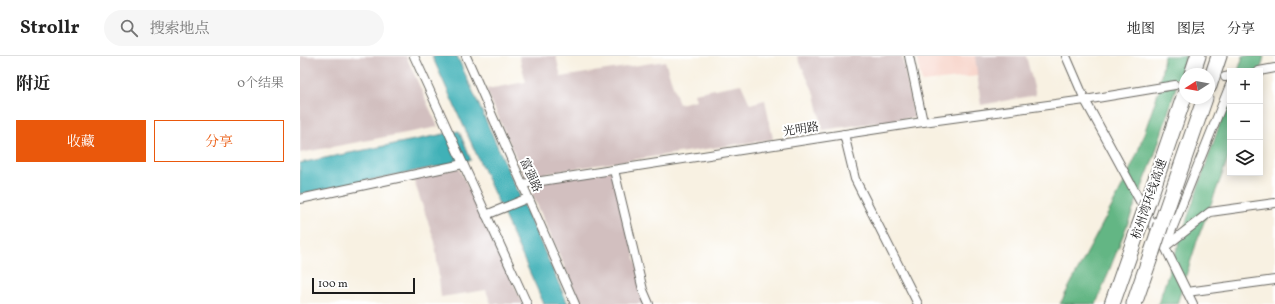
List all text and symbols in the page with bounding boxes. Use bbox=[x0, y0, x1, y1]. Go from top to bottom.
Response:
search box bbox=[104, 10, 384, 46]
text: Strollr bbox=[20, 15, 80, 41]
icon: search bbox=[118, 17, 140, 39]
text: 搜索地点 bbox=[150, 19, 210, 40]
text: 地图 bbox=[1127, 20, 1155, 39]
text: 图层 bbox=[1177, 20, 1205, 39]
text: 分享 bbox=[1227, 20, 1255, 39]
north arrow bbox=[1179, 68, 1215, 104]
map controls bbox=[1227, 68, 1263, 176]
button: + bbox=[1227, 68, 1263, 104]
text: 附近 bbox=[16, 73, 50, 96]
text: 0个结果 bbox=[237, 75, 284, 93]
button: − bbox=[1227, 104, 1263, 140]
street label: 光明路 bbox=[782, 119, 820, 141]
button: 收藏 bbox=[16, 120, 146, 162]
button: 分享 bbox=[154, 120, 284, 162]
button: layers bbox=[1227, 140, 1263, 176]
street label: 富强路 bbox=[515, 156, 545, 195]
street label: 杭州湾环线高速 bbox=[1129, 157, 1171, 242]
scale bar bbox=[312, 276, 415, 295]
text: 100 m bbox=[318, 277, 348, 292]

